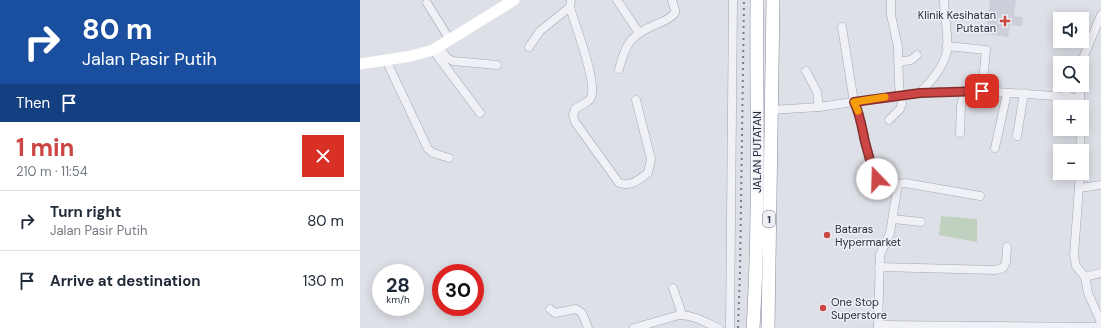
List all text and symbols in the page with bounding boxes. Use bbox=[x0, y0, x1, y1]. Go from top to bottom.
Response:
place label: Klinik Kesihatan Putatan bbox=[918, 8, 996, 35]
text: 80 m bbox=[82, 11, 152, 48]
map controls bbox=[1053, 12, 1089, 180]
button: sound bbox=[1053, 12, 1089, 48]
marker: Klinik Kesihatan Putatan bbox=[999, 15, 1011, 27]
icon: right bbox=[16, 16, 68, 68]
text: Jalan Pasir Putih bbox=[82, 47, 217, 71]
button: search bbox=[1053, 56, 1089, 92]
pin bbox=[965, 74, 999, 108]
icon: arrive bbox=[971, 80, 993, 102]
icon: arrive bbox=[58, 92, 80, 114]
text: Then bbox=[16, 93, 50, 113]
button: + bbox=[1053, 100, 1089, 136]
street label: JALAN PUTATAN bbox=[750, 111, 764, 193]
text: 1 min bbox=[16, 132, 74, 163]
button: close bbox=[302, 135, 344, 177]
button: − bbox=[1053, 144, 1089, 180]
position arrow bbox=[856, 158, 898, 200]
text: 210 m · 11:54 bbox=[16, 163, 88, 180]
text: Turn right bbox=[50, 202, 121, 222]
icon: right bbox=[16, 210, 38, 232]
text: 80 m bbox=[307, 211, 344, 231]
road number: 1 bbox=[763, 211, 775, 227]
text: Jalan Pasir Putih bbox=[50, 222, 147, 239]
place label: Bataras Hypermarket bbox=[835, 222, 901, 249]
marker: Bataras Hypermarket bbox=[822, 230, 832, 240]
speed limit sign: 30 bbox=[432, 264, 484, 316]
icon: arrive bbox=[16, 270, 38, 292]
text: Arrive at destination bbox=[50, 271, 201, 291]
text: 130 m bbox=[303, 271, 344, 291]
text: 28 bbox=[386, 272, 410, 298]
text: km/h bbox=[386, 293, 410, 306]
place label: One Stop Superstore bbox=[831, 295, 887, 322]
marker: One Stop Superstore bbox=[818, 303, 828, 313]

